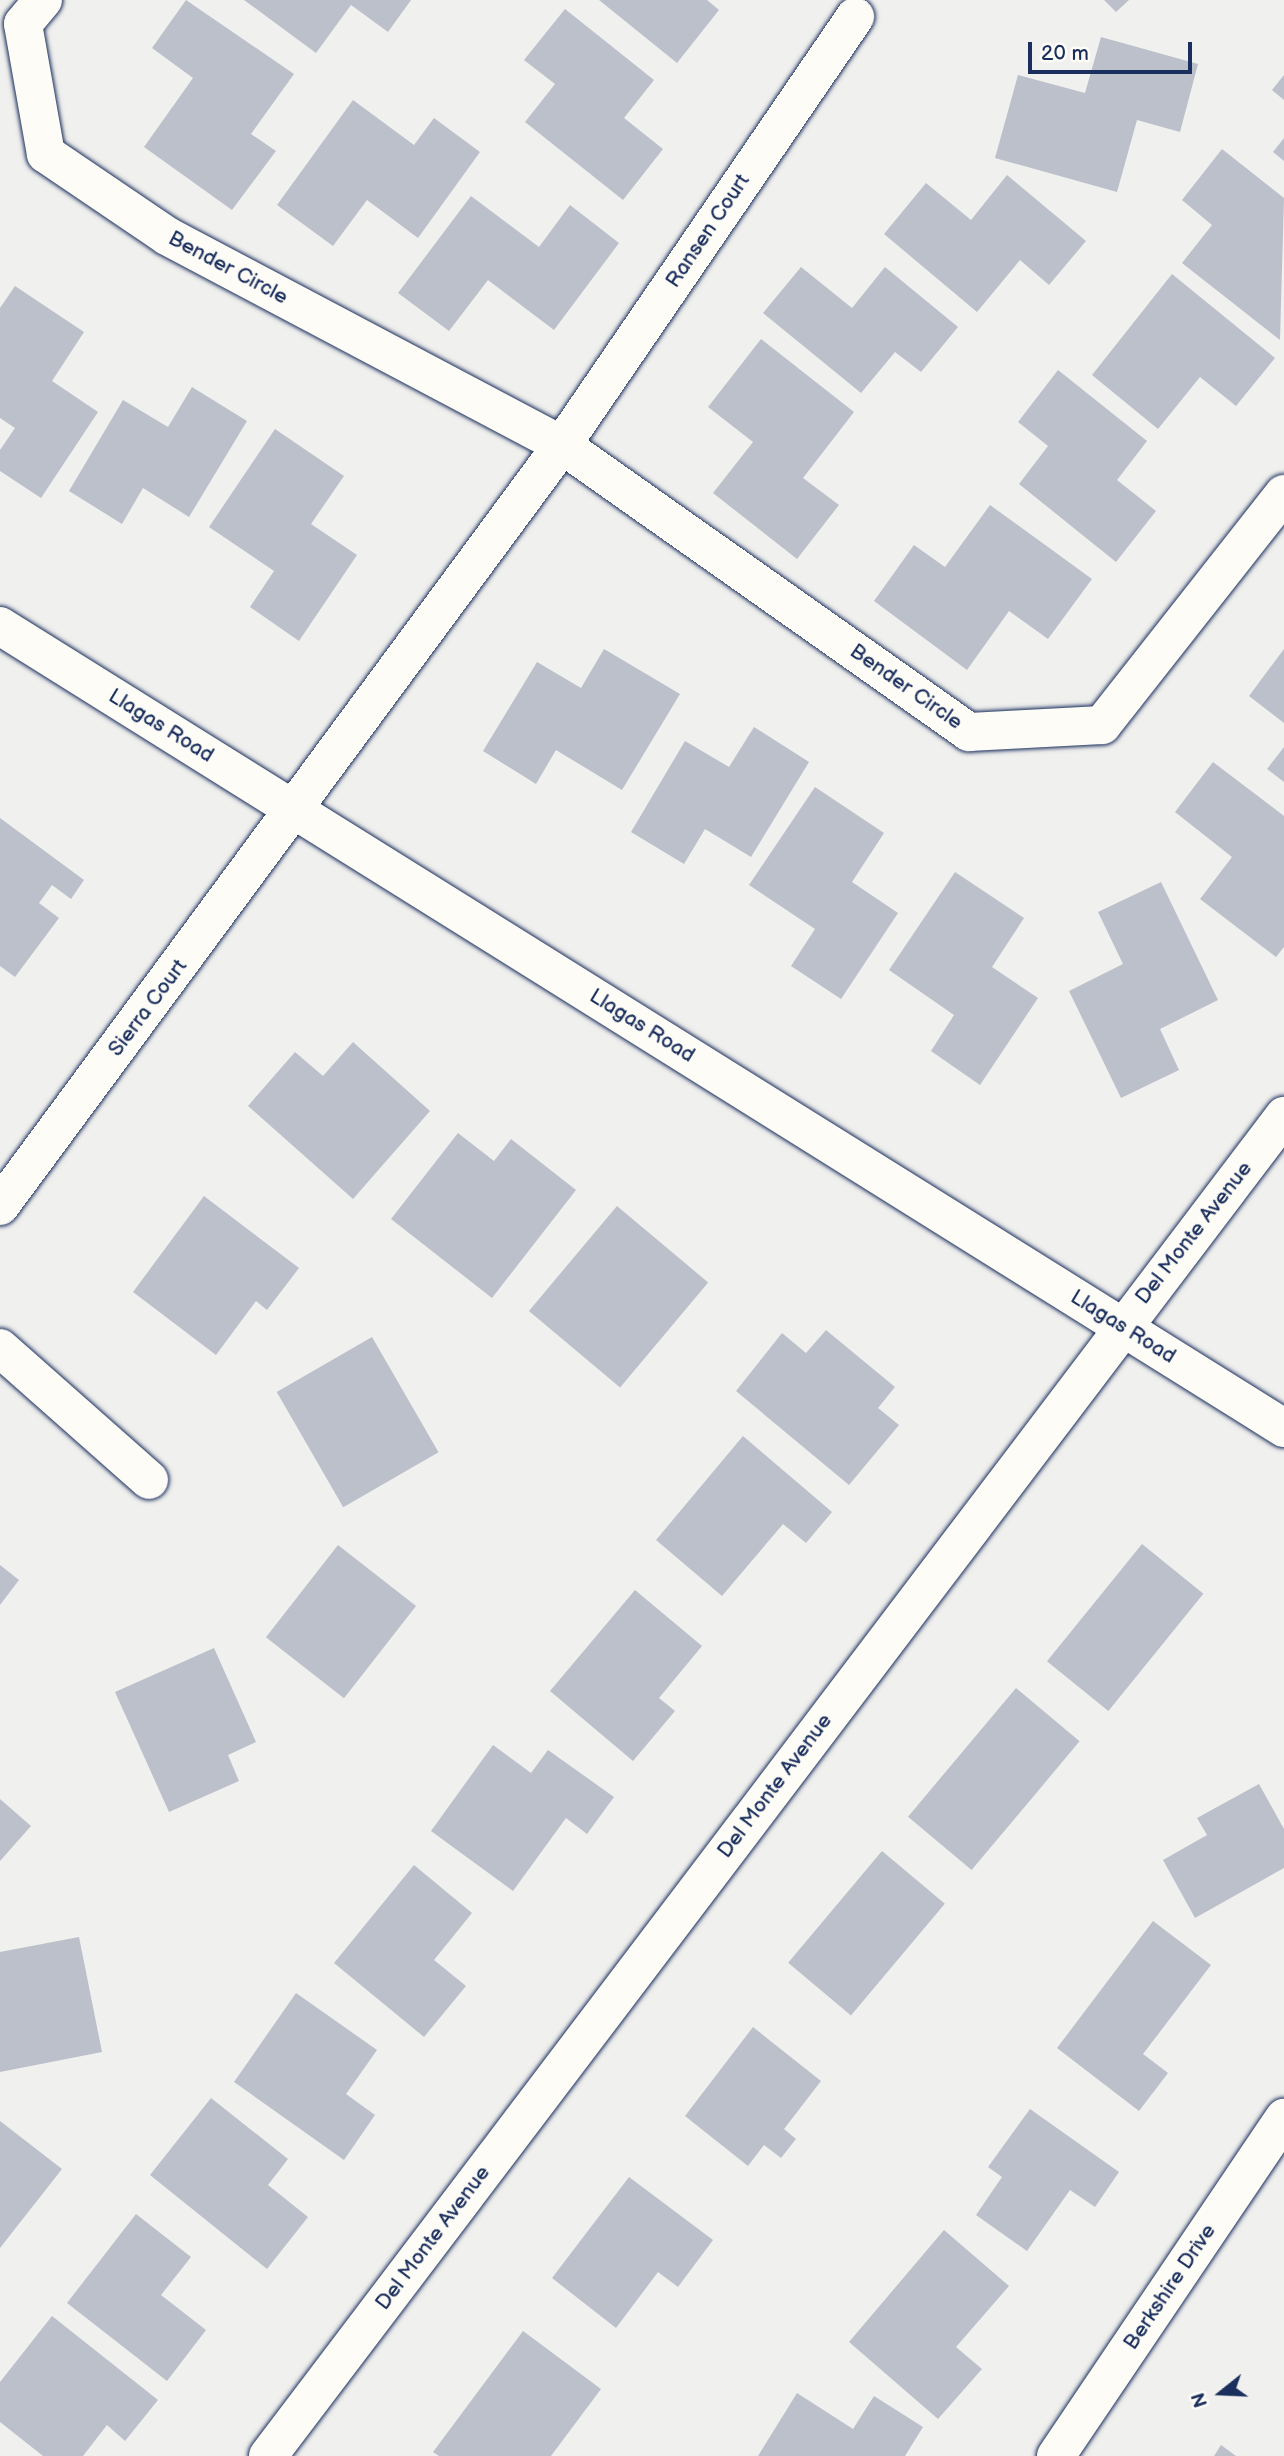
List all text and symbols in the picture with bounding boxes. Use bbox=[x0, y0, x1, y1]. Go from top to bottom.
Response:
scale bar bbox=[1032, 28, 1196, 72]
text: 20 m bbox=[1041, 41, 1089, 66]
street label: Ransen Court bbox=[661, 169, 755, 293]
street label: Bender Circle bbox=[164, 226, 292, 310]
street label: Bender Circle bbox=[845, 639, 967, 735]
street label: Llagas Road bbox=[104, 684, 218, 768]
street label: Sierra Court bbox=[103, 955, 193, 1061]
street label: Llagas Road bbox=[585, 984, 699, 1068]
street label: Del Monte Avenue bbox=[1130, 1157, 1258, 1309]
street label: Llagas Road bbox=[1066, 1285, 1180, 1369]
street label: Del Monte Avenue bbox=[713, 1709, 837, 1863]
street label: Del Monte Avenue bbox=[371, 2161, 495, 2315]
street label: Berkshire Drive bbox=[1119, 2219, 1221, 2355]
north arrow bbox=[1186, 2358, 1256, 2428]
text: N bbox=[1187, 2389, 1214, 2410]

